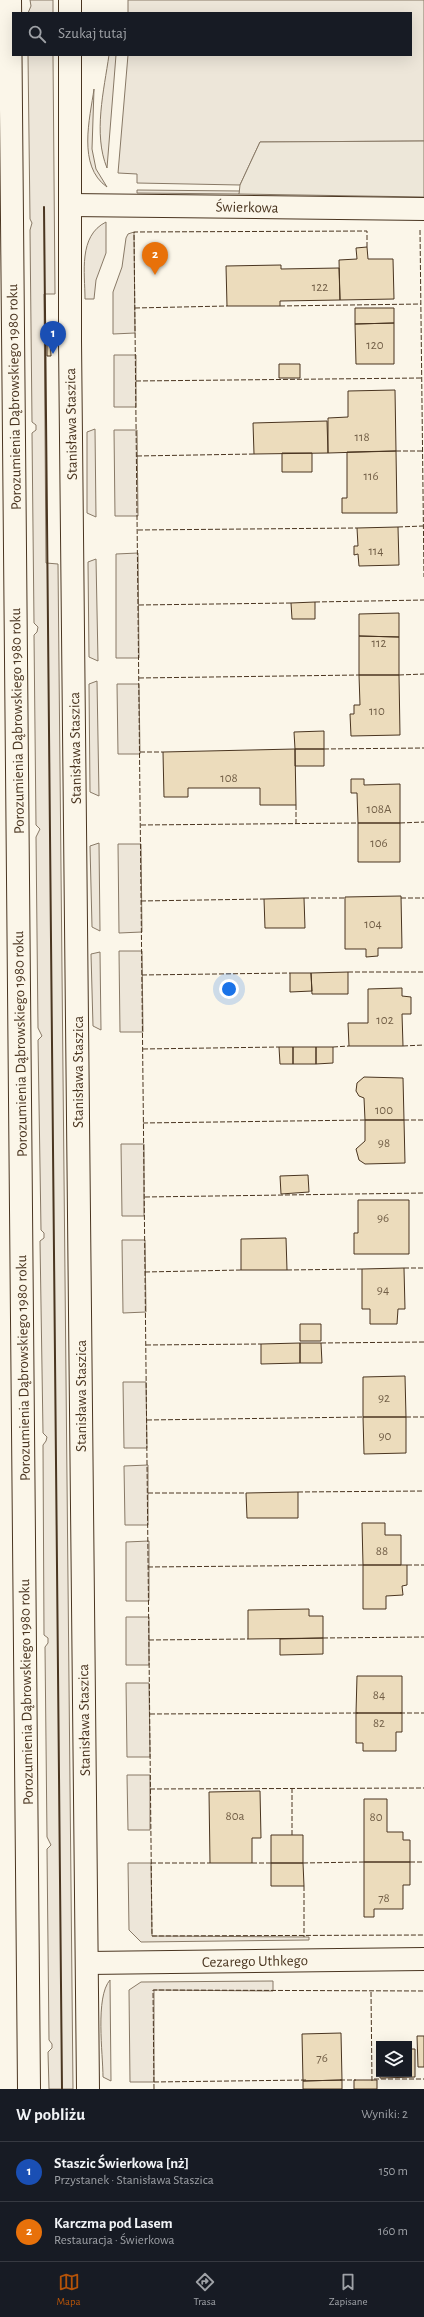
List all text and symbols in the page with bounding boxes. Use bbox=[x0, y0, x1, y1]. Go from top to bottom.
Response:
search box bbox=[12, 12, 412, 56]
icon: search bbox=[26, 23, 48, 45]
text: Szukaj tutaj bbox=[58, 26, 127, 41]
street label: Świerkowa bbox=[215, 197, 279, 216]
pin: 2 bbox=[142, 242, 168, 275]
house number: 122 bbox=[312, 281, 328, 294]
street label: Porozumienia Dąbrowskiego 1980 roku bbox=[5, 284, 24, 510]
pin: 1 bbox=[40, 321, 66, 354]
house number: 120 bbox=[366, 339, 384, 352]
street label: Stanisława Staszica bbox=[63, 368, 80, 480]
house number: 118 bbox=[354, 431, 370, 444]
house number: 116 bbox=[363, 470, 379, 483]
house number: 114 bbox=[368, 545, 384, 558]
street label: Porozumienia Dąbrowskiego 1980 roku bbox=[8, 608, 27, 834]
house number: 112 bbox=[372, 637, 387, 650]
street label: Stanisława Staszica bbox=[67, 692, 84, 804]
house number: 110 bbox=[369, 705, 385, 718]
house number: 108 bbox=[220, 772, 238, 785]
house number: 108A bbox=[366, 803, 392, 816]
house number: 106 bbox=[370, 837, 388, 850]
house number: 104 bbox=[364, 918, 382, 931]
street label: Porozumienia Dąbrowskiego 1980 roku bbox=[11, 931, 30, 1157]
your location bbox=[219, 979, 239, 999]
house number: 102 bbox=[376, 1014, 394, 1027]
street label: Stanisława Staszica bbox=[71, 1016, 86, 1128]
house number: 100 bbox=[375, 1104, 393, 1117]
house number: 98 bbox=[378, 1137, 390, 1150]
house number: 96 bbox=[377, 1212, 389, 1225]
street label: Porozumienia Dąbrowskiego 1980 roku bbox=[14, 1255, 33, 1481]
house number: 94 bbox=[377, 1284, 389, 1297]
street label: Stanisława Staszica bbox=[74, 1340, 89, 1452]
house number: 92 bbox=[378, 1392, 390, 1405]
house number: 90 bbox=[379, 1430, 392, 1443]
house number: 88 bbox=[376, 1545, 388, 1558]
street label: Porozumienia Dąbrowskiego 1980 roku bbox=[17, 1579, 36, 1805]
street label: Stanisława Staszica bbox=[76, 1664, 93, 1776]
house number: 84 bbox=[373, 1689, 385, 1702]
house number: 82 bbox=[373, 1717, 385, 1730]
house number: 80a bbox=[225, 1810, 245, 1823]
house number: 80 bbox=[369, 1811, 383, 1824]
house number: 78 bbox=[378, 1892, 390, 1905]
street label: Cezarego Uthkego bbox=[202, 1953, 308, 1970]
map controls bbox=[376, 2041, 412, 2077]
button: layers bbox=[376, 2041, 412, 2077]
house number: 76 bbox=[316, 2052, 328, 2065]
text: W pobliżu bbox=[16, 2106, 85, 2123]
text: Wyniki: 2 bbox=[361, 2108, 408, 2121]
text: Staszic Świerkowa [nż] bbox=[54, 2156, 189, 2171]
text: 1 bbox=[27, 2165, 31, 2178]
text: 150 m bbox=[379, 2165, 408, 2178]
text: Przystanek · Stanisława Staszica bbox=[54, 2174, 214, 2187]
text: Karczma pod Lasem bbox=[54, 2216, 173, 2231]
text: 2 bbox=[26, 2225, 32, 2238]
text: 160 m bbox=[378, 2225, 408, 2238]
text: Restauracja · Świerkowa bbox=[54, 2234, 174, 2247]
tab: Mapa bbox=[56, 2271, 81, 2308]
tab: Trasa bbox=[193, 2271, 216, 2308]
tab: Zapisane bbox=[329, 2271, 368, 2308]

